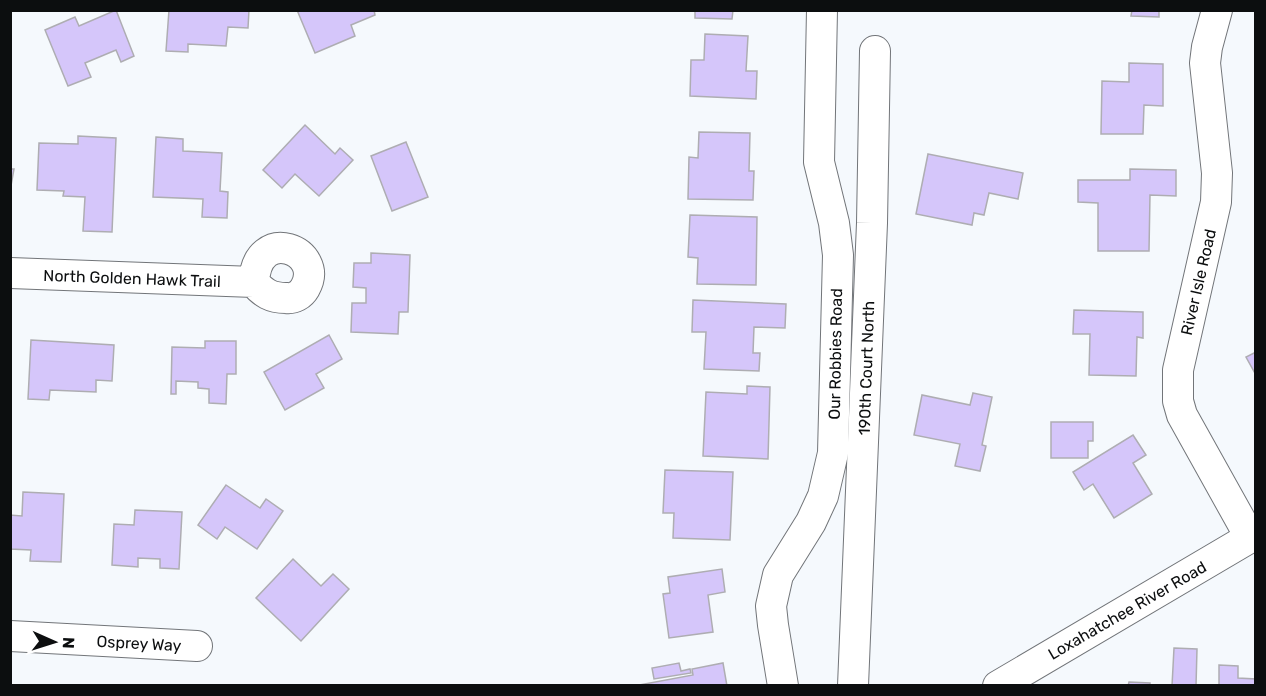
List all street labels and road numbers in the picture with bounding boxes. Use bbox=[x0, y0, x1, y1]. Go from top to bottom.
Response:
street label: River Isle Road bbox=[1177, 227, 1220, 337]
street label: North Golden Hawk Trail bbox=[43, 266, 221, 291]
street label: Our Robbies Road bbox=[825, 288, 846, 420]
street label: 190th Court North bbox=[855, 300, 878, 436]
street label: Loxahatchee River Road bbox=[1045, 557, 1210, 664]
street label: Osprey Way bbox=[96, 632, 182, 655]

